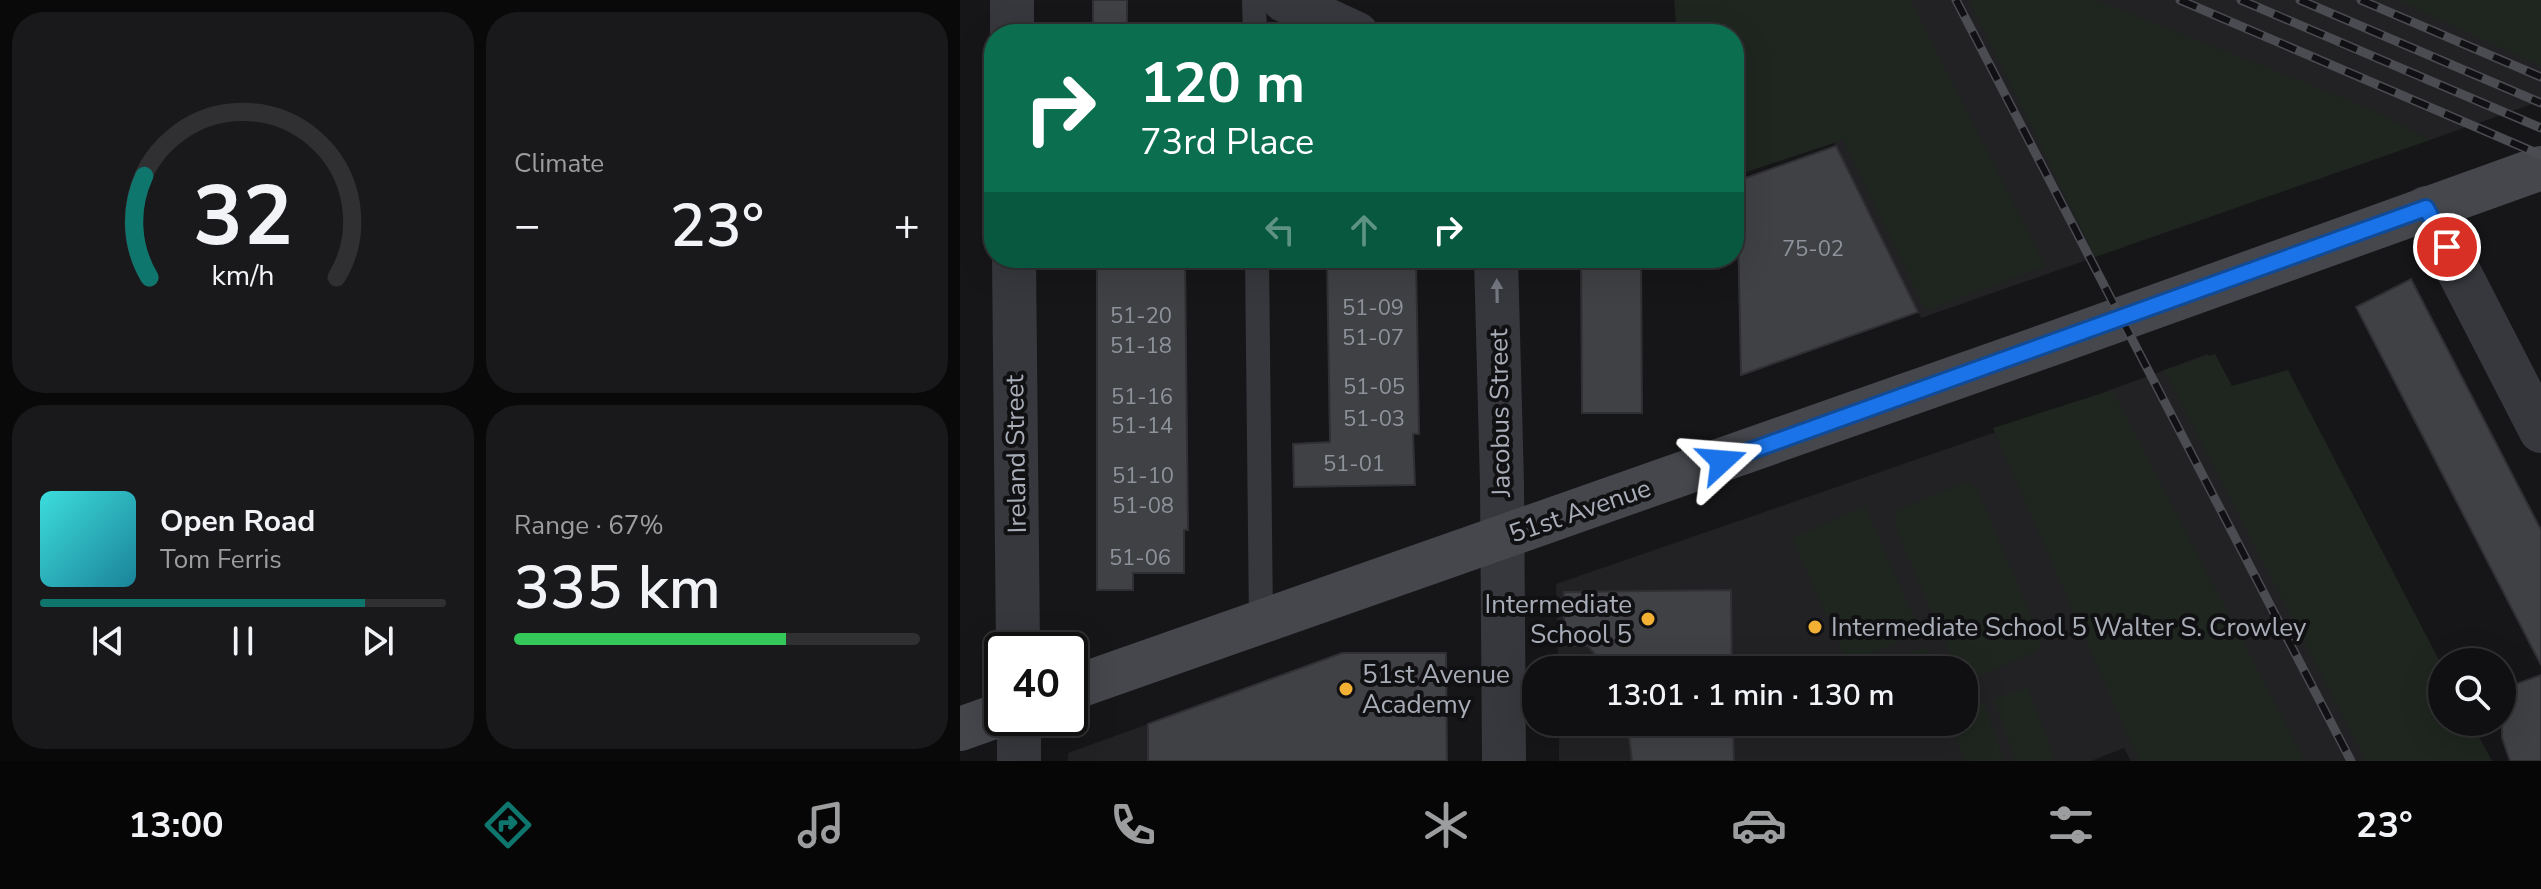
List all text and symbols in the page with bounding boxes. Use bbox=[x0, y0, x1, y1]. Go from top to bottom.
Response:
text: 120 m bbox=[1140, 45, 1305, 122]
icon: right bbox=[1008, 56, 1112, 160]
text: 73rd Place bbox=[1140, 118, 1314, 167]
text: Climate bbox=[514, 146, 604, 181]
text: 32 bbox=[193, 160, 293, 273]
text: 23° bbox=[670, 185, 764, 267]
text: − bbox=[514, 196, 540, 256]
text: + bbox=[894, 196, 920, 256]
icon: left bbox=[1258, 208, 1302, 252]
icon: ahead bbox=[1342, 208, 1386, 252]
icon: right bbox=[1426, 208, 1470, 252]
pin bbox=[2413, 213, 2481, 281]
icon: arrive bbox=[2425, 225, 2469, 269]
house number: 75-02 bbox=[1782, 234, 1844, 264]
text: km/h bbox=[212, 256, 274, 295]
one-way arrow bbox=[1491, 278, 1503, 303]
house number: 51-09 bbox=[1342, 293, 1404, 323]
house number: 51-20 bbox=[1110, 301, 1172, 331]
house number: 51-07 bbox=[1342, 323, 1404, 353]
street label: Jacobus Street bbox=[1481, 328, 1519, 498]
house number: 51-18 bbox=[1110, 331, 1172, 361]
house number: 51-05 bbox=[1343, 372, 1405, 402]
street label: Ireland Street bbox=[997, 373, 1035, 534]
house number: 51-16 bbox=[1111, 382, 1173, 412]
house number: 51-03 bbox=[1343, 404, 1405, 434]
house number: 51-14 bbox=[1111, 411, 1173, 441]
position arrow bbox=[1680, 419, 1764, 503]
house number: 51-01 bbox=[1323, 449, 1385, 479]
house number: 51-10 bbox=[1112, 461, 1174, 491]
street label: 51st Avenue bbox=[1504, 470, 1656, 552]
house number: 51-08 bbox=[1112, 491, 1174, 521]
text: Open Road bbox=[160, 501, 315, 542]
text: Range · 67% bbox=[514, 508, 664, 543]
text: Tom Ferris bbox=[160, 542, 282, 577]
house number: 51-06 bbox=[1109, 543, 1171, 573]
text: 335 km bbox=[514, 547, 721, 629]
place label: Intermediate School 5 bbox=[1485, 587, 1632, 652]
marker: Intermediate School 5 bbox=[1639, 610, 1657, 628]
place label: Intermediate School 5 Walter S. Crowley bbox=[1831, 610, 2307, 645]
marker: Intermediate School 5 Walter S. Crowley bbox=[1806, 618, 1824, 636]
icon: previous bbox=[86, 619, 130, 663]
icon: pause bbox=[221, 619, 265, 663]
icon: next bbox=[356, 619, 400, 663]
speed limit sign: 40 bbox=[984, 632, 1088, 736]
map controls bbox=[2428, 648, 2516, 736]
button: search bbox=[2428, 648, 2516, 736]
place label: 51st Avenue Academy bbox=[1362, 657, 1510, 722]
text: 13:01 · 1 min · 130 m bbox=[1605, 675, 1895, 716]
marker: 51st Avenue Academy bbox=[1337, 680, 1355, 698]
icon: directions bbox=[480, 797, 536, 853]
icon: music bbox=[793, 797, 849, 853]
icon: phone bbox=[1105, 797, 1161, 853]
icon: climate bbox=[1418, 797, 1474, 853]
icon: car bbox=[1731, 797, 1787, 853]
icon: filters bbox=[2043, 797, 2099, 853]
text: 13:00 bbox=[128, 801, 224, 850]
text: 23° bbox=[2356, 801, 2413, 850]

